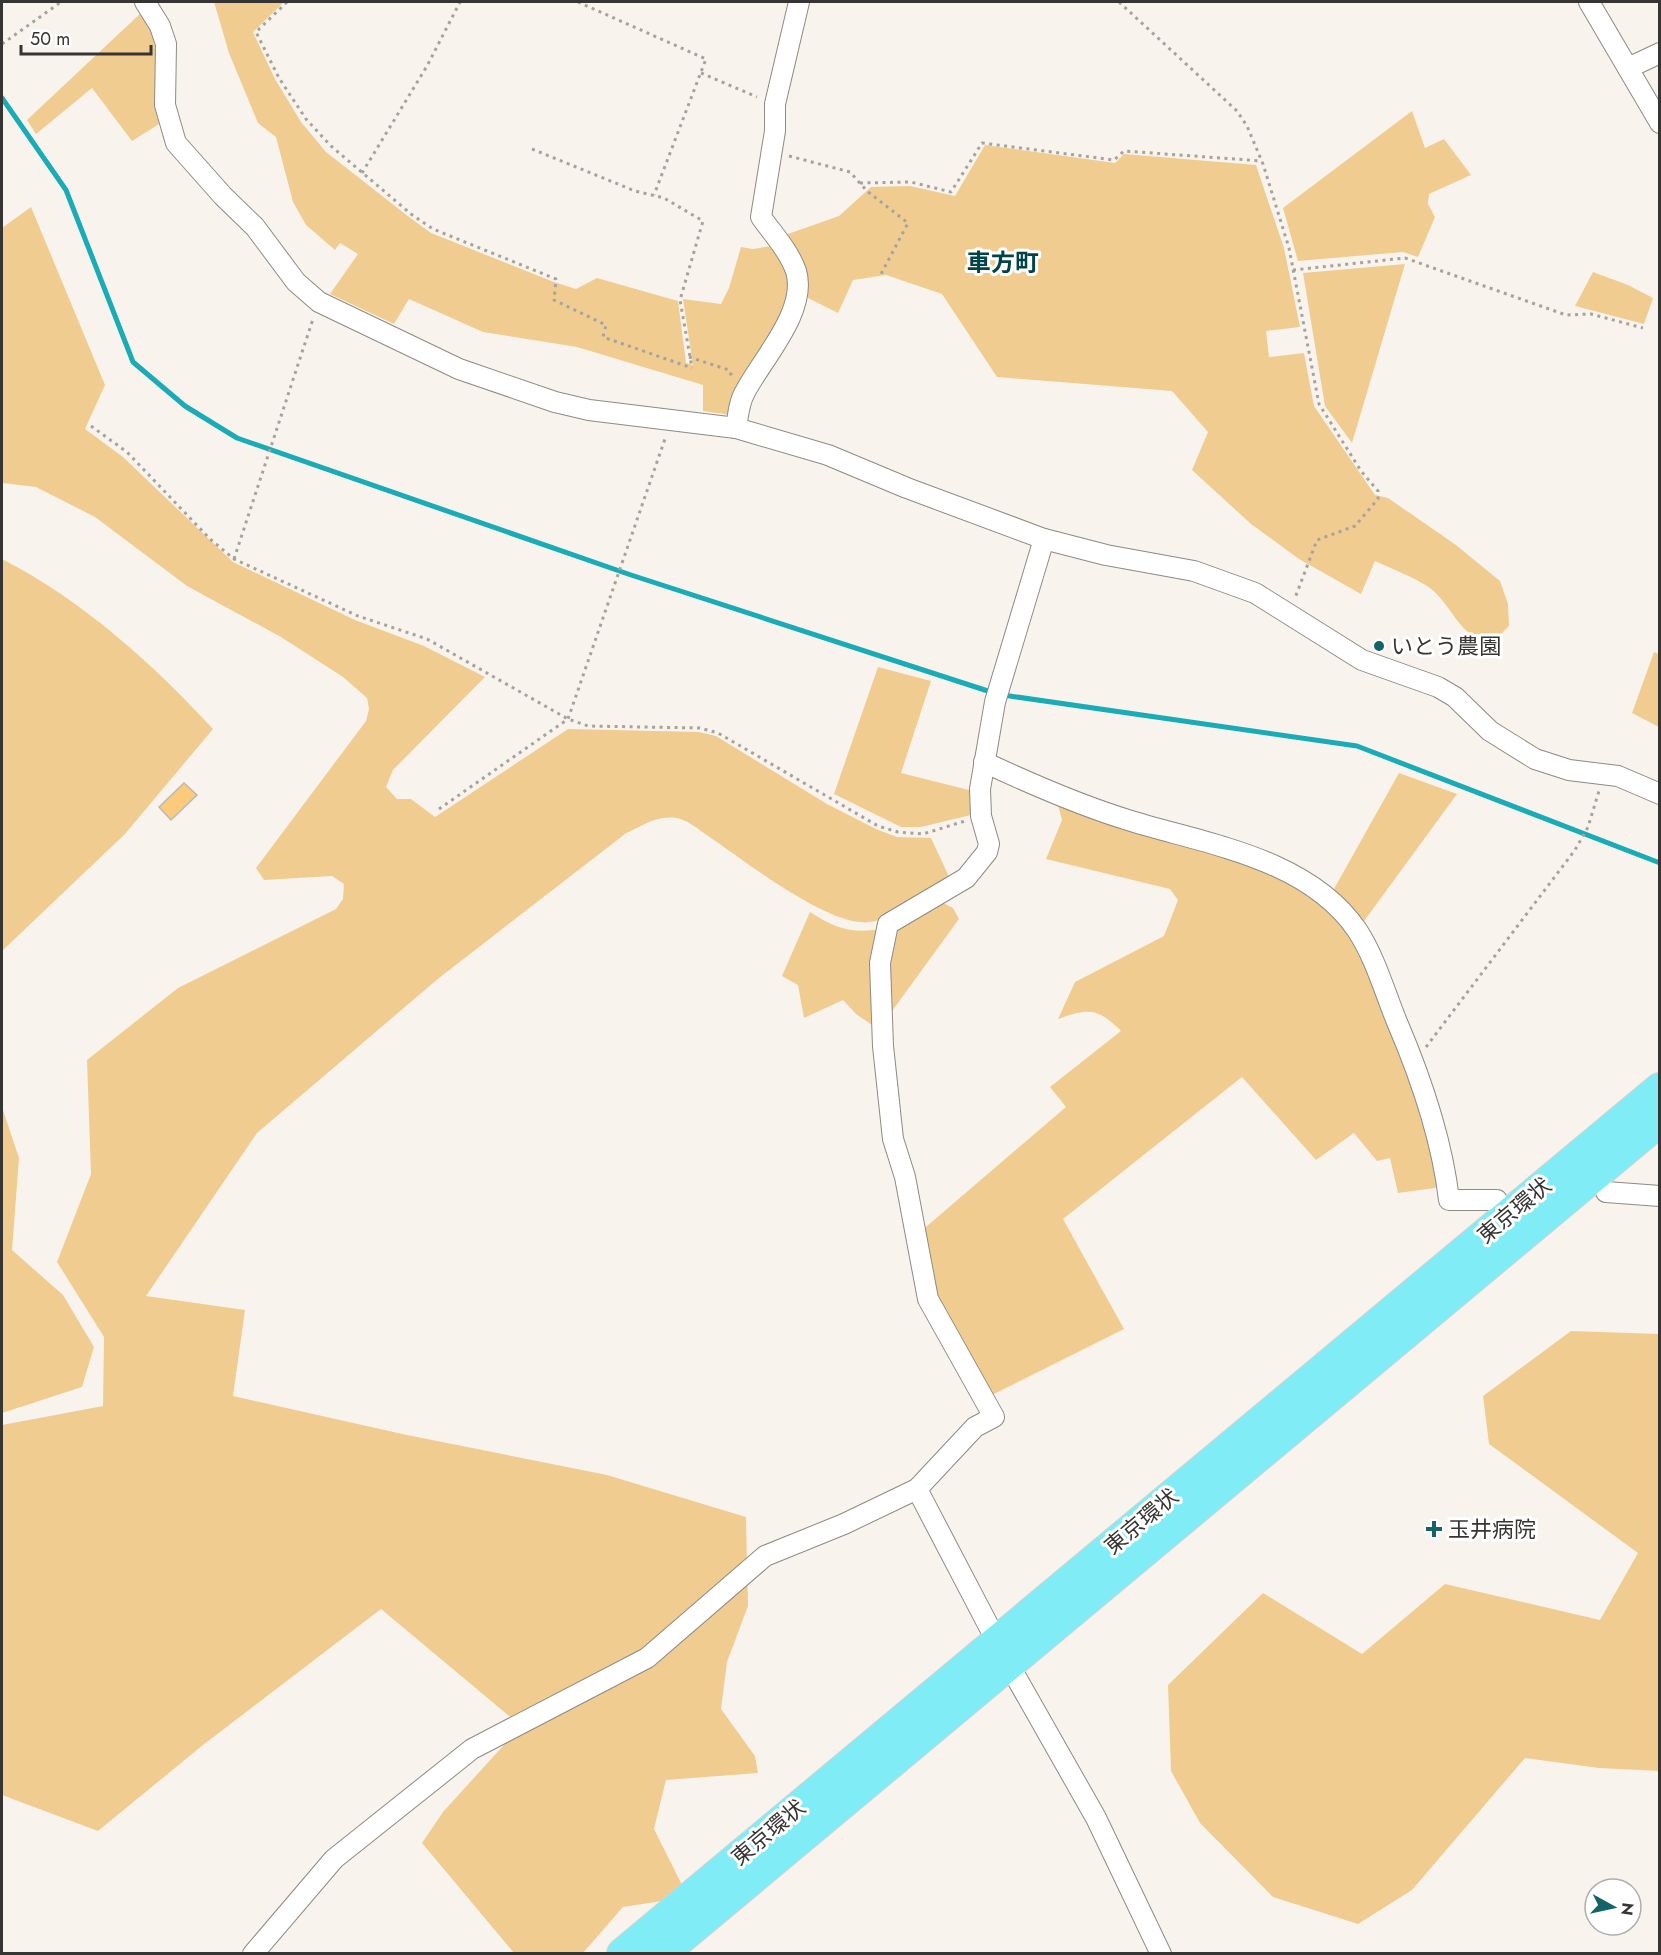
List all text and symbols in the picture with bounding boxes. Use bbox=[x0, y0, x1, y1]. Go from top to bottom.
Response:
scale bar bbox=[21, 18, 152, 56]
text: 50 m bbox=[30, 26, 70, 52]
district label: 車方町 bbox=[967, 245, 1039, 280]
place label: いとう農園 bbox=[1391, 630, 1501, 662]
marker: いとう農園 bbox=[1372, 639, 1386, 653]
street label: 東京環状 bbox=[1470, 1169, 1558, 1251]
street label: 東京環状 bbox=[1097, 1480, 1185, 1562]
place label: 玉井病院 bbox=[1448, 1513, 1536, 1545]
marker: 玉井病院 bbox=[1425, 1520, 1443, 1538]
street label: 東京環状 bbox=[724, 1791, 812, 1873]
north arrow bbox=[1583, 1877, 1643, 1937]
text: N bbox=[1615, 1901, 1640, 1917]

